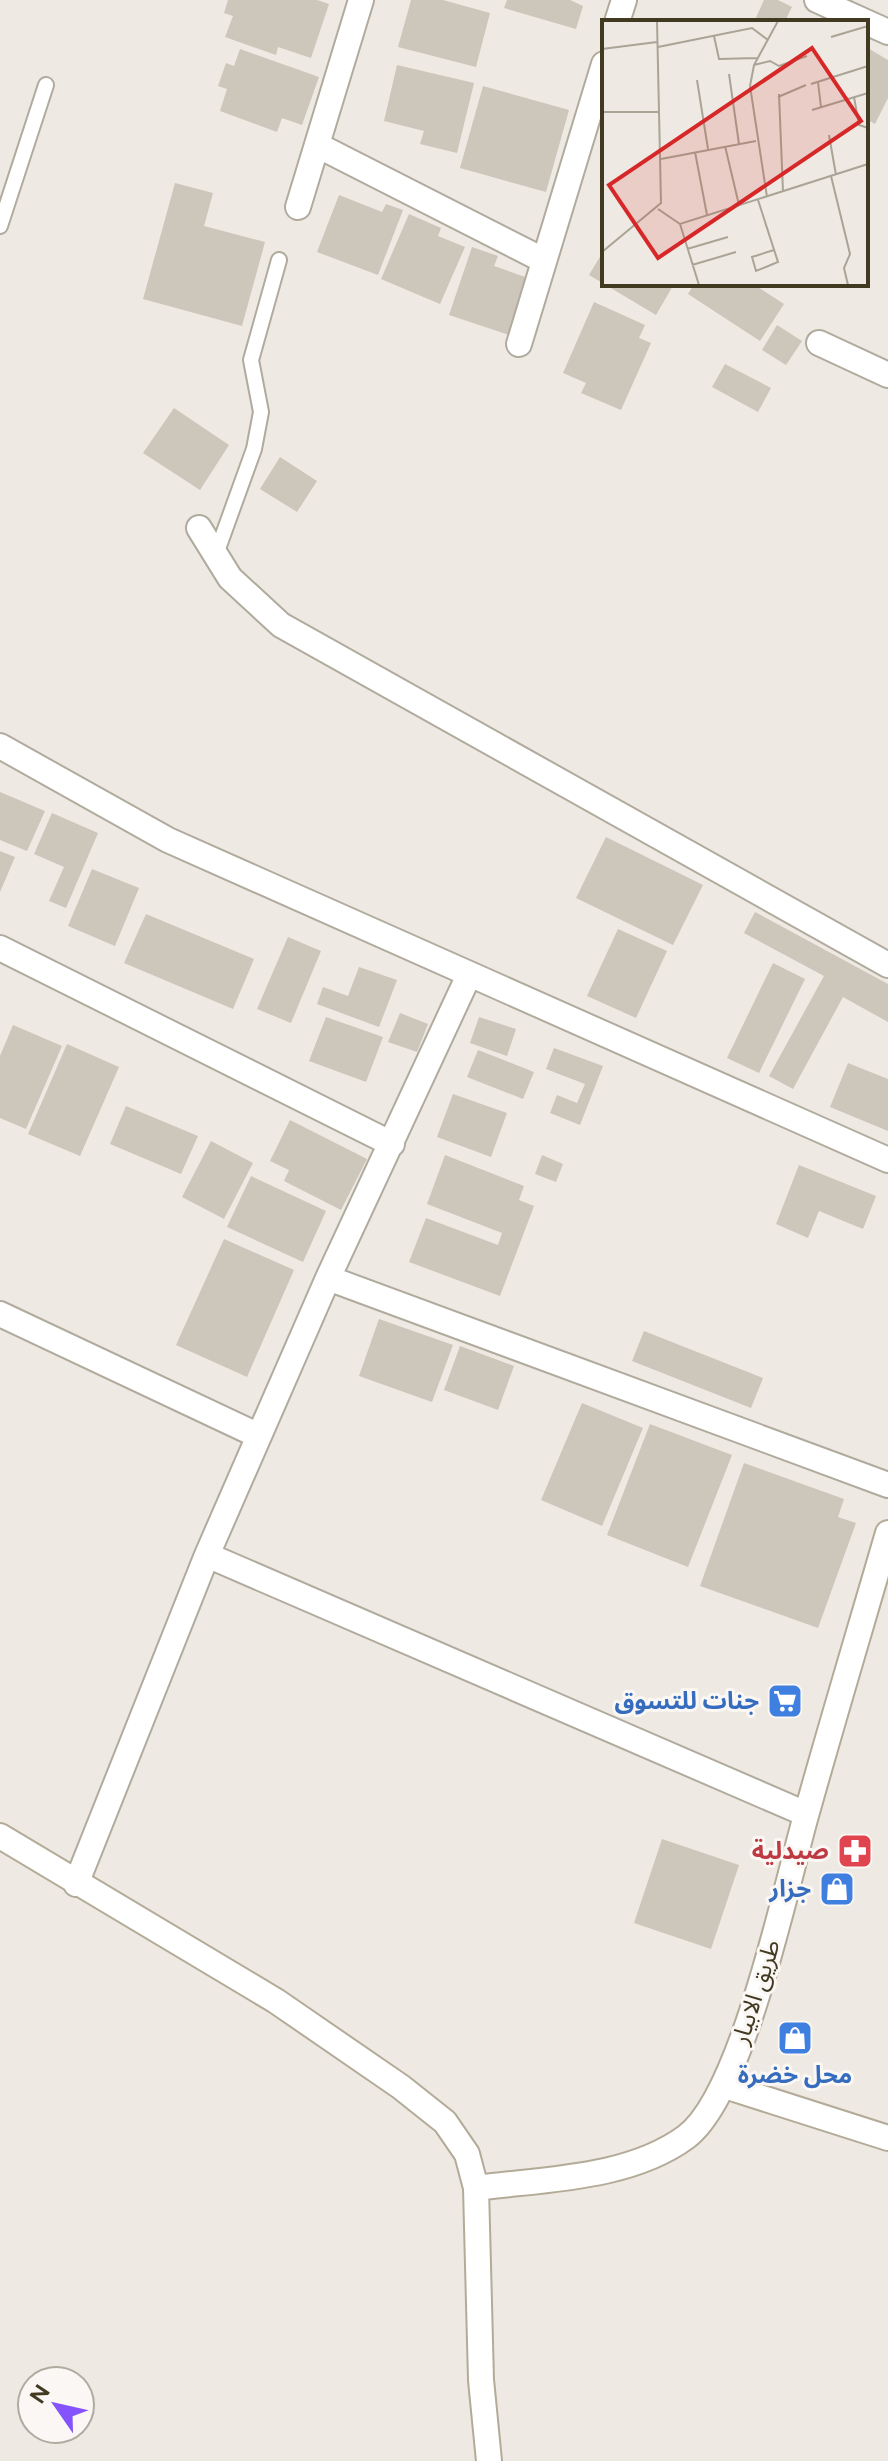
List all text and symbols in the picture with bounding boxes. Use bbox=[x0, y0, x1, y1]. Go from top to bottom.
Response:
inset map bbox=[602, 20, 868, 286]
supermarket icon: جنات للتسوق bbox=[766, 1682, 804, 1720]
place label: جنات للتسوق bbox=[615, 1686, 759, 1715]
pharmacy icon: صيدلية bbox=[836, 1832, 874, 1870]
place label: صيدلية bbox=[752, 1836, 829, 1865]
shop icon: جزار bbox=[818, 1870, 856, 1908]
place label: جزار bbox=[768, 1874, 811, 1903]
street label: طريق الابيار bbox=[725, 1936, 787, 2049]
shop icon: محل خضرة bbox=[776, 2019, 814, 2057]
place label: محل خضرة bbox=[738, 2060, 852, 2089]
north arrow bbox=[16, 2365, 96, 2445]
text: N bbox=[24, 2379, 56, 2409]

